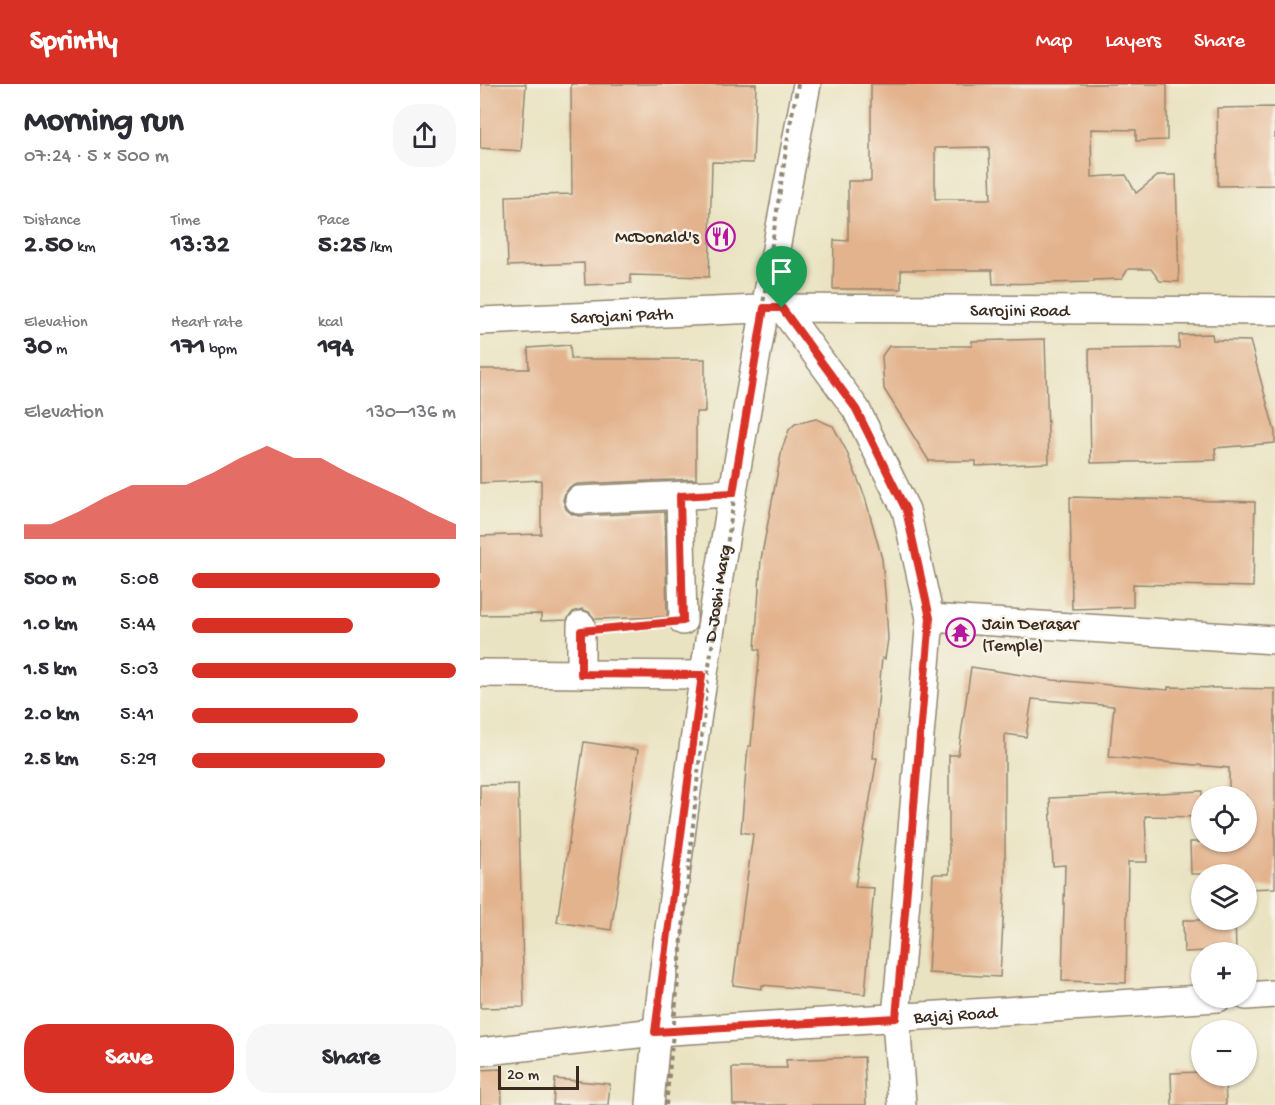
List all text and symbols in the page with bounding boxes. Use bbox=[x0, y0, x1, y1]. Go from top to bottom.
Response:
text: Sprintly bbox=[30, 26, 117, 59]
text: Map bbox=[1036, 30, 1072, 55]
text: Layers bbox=[1105, 30, 1161, 55]
text: Share bbox=[1194, 30, 1245, 55]
text: Morning run bbox=[24, 104, 184, 142]
button: share bbox=[393, 104, 456, 167]
text: 07:24 · 5 × 500 m bbox=[24, 146, 169, 169]
text: Distance bbox=[24, 212, 81, 231]
text: Time bbox=[171, 212, 200, 231]
text: Pace bbox=[318, 212, 349, 231]
restaurant icon: McDonald's bbox=[704, 220, 736, 252]
place label: McDonald's bbox=[615, 228, 700, 249]
text: 2.50 bbox=[24, 231, 73, 262]
text: 13:32 bbox=[171, 231, 229, 262]
text: 5:25 bbox=[318, 231, 366, 262]
text: km bbox=[73, 239, 96, 258]
text: /km bbox=[366, 239, 392, 258]
pin bbox=[756, 246, 807, 308]
icon: arrive bbox=[765, 255, 798, 288]
street label: Sarojini Road bbox=[970, 301, 1071, 323]
street label: Sarojani Path bbox=[570, 305, 674, 330]
text: Elevation bbox=[24, 314, 88, 333]
text: Heart rate bbox=[171, 314, 243, 333]
text: kcal bbox=[318, 314, 343, 333]
text: 30 bbox=[24, 333, 52, 364]
text: 171 bbox=[171, 333, 206, 364]
text: 194 bbox=[318, 333, 354, 364]
text: m bbox=[52, 341, 67, 360]
text: bpm bbox=[206, 341, 237, 360]
text: Elevation bbox=[24, 402, 104, 425]
text: 130–136 m bbox=[366, 402, 456, 425]
street label: D Joshi Marg bbox=[701, 543, 737, 645]
text: 500 m bbox=[24, 569, 76, 592]
text: 5:08 bbox=[120, 569, 159, 592]
text: 1.0 km bbox=[24, 614, 78, 637]
text: 5:44 bbox=[120, 614, 156, 637]
place label: Jain Derasar (Temple) bbox=[982, 615, 1080, 657]
temple icon: Jain Derasar (Temple) bbox=[945, 617, 977, 649]
text: 1.5 km bbox=[24, 659, 77, 682]
text: 5:03 bbox=[120, 659, 159, 682]
text: 2.0 km bbox=[24, 704, 79, 727]
text: 5:41 bbox=[120, 704, 154, 727]
text: 2.5 km bbox=[24, 749, 78, 772]
text: 5:29 bbox=[120, 749, 157, 772]
map controls bbox=[1191, 786, 1257, 1086]
button: locate bbox=[1191, 786, 1257, 852]
button: layers bbox=[1191, 864, 1257, 930]
button: + bbox=[1191, 942, 1257, 1008]
street label: Bajaj Road bbox=[912, 1003, 999, 1029]
button: − bbox=[1191, 1020, 1257, 1086]
button: Save bbox=[24, 1024, 234, 1093]
button: Share bbox=[246, 1024, 456, 1093]
scale bar bbox=[498, 1063, 579, 1090]
text: 20 m bbox=[507, 1067, 539, 1086]

